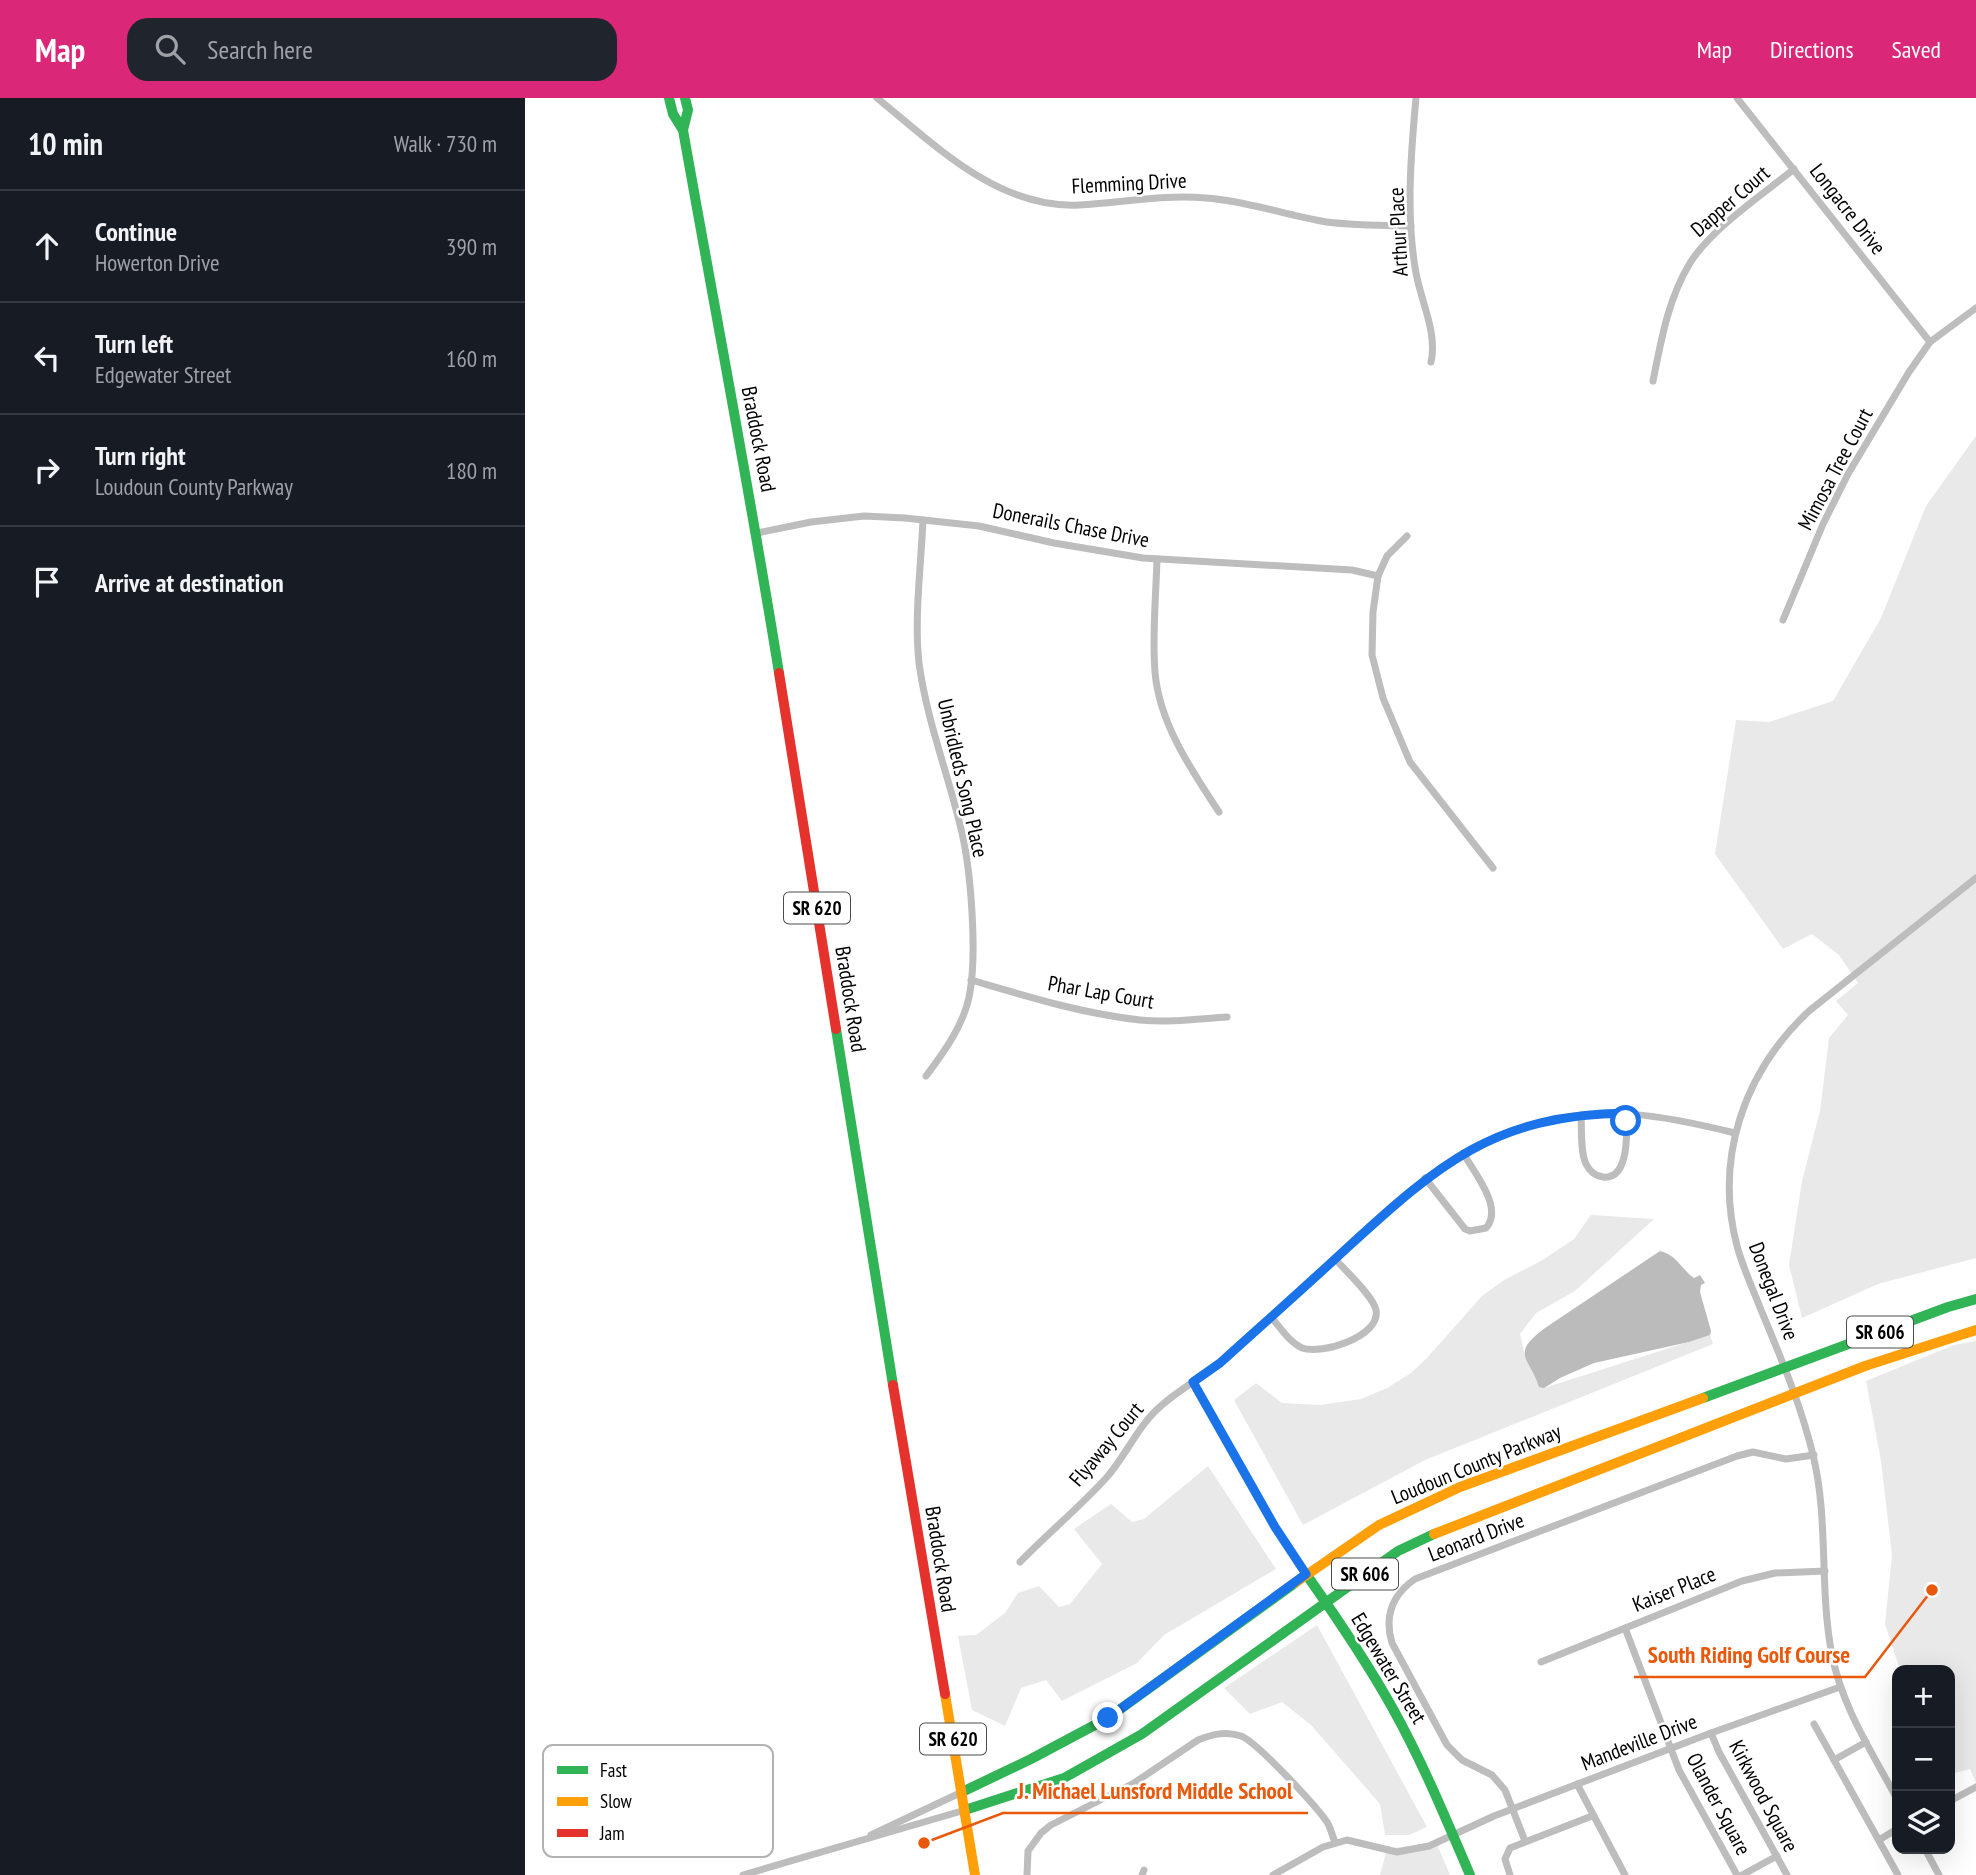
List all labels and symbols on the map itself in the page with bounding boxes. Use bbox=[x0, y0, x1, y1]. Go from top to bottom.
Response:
street label: Longacre Drive bbox=[1804, 158, 1892, 260]
street label: Dapper Court bbox=[1685, 159, 1775, 243]
street label: Flemming Drive bbox=[1071, 167, 1187, 199]
street label: Arthur Place bbox=[1382, 187, 1414, 277]
street label: Braddock Road bbox=[736, 384, 782, 494]
street label: Mimosa Tree Court bbox=[1792, 403, 1879, 535]
street label: Donerails Chase Drive bbox=[990, 497, 1152, 553]
street label: Unbridleds Song Place bbox=[932, 696, 994, 860]
road number: SR 620 bbox=[784, 892, 850, 923]
street label: Braddock Road bbox=[829, 944, 873, 1054]
street label: Phar Lap Court bbox=[1046, 969, 1156, 1015]
route start bbox=[1610, 1105, 1641, 1136]
street label: Donegal Drive bbox=[1743, 1238, 1805, 1344]
road number: SR 606 bbox=[1847, 1316, 1913, 1348]
street label: Flyaway Court bbox=[1063, 1396, 1149, 1492]
street label: Loudoun County Parkway bbox=[1387, 1418, 1565, 1510]
street label: Braddock Road bbox=[919, 1504, 963, 1614]
street label: Leonard Drive bbox=[1424, 1506, 1528, 1568]
road number: SR 606 bbox=[1332, 1558, 1398, 1590]
street label: Kaiser Place bbox=[1628, 1560, 1720, 1618]
street label: Edgewater Street bbox=[1345, 1608, 1433, 1728]
callout: South Riding Golf Course bbox=[1634, 1633, 1865, 1677]
text: South Riding Golf Course bbox=[1648, 1640, 1850, 1669]
route end bbox=[1092, 1702, 1123, 1733]
street label: Mandeville Drive bbox=[1577, 1708, 1701, 1776]
road number: SR 620 bbox=[920, 1723, 986, 1754]
street label: Kirkwood Square bbox=[1723, 1735, 1805, 1857]
legend bbox=[543, 1745, 773, 1857]
street label: Olander Square bbox=[1681, 1748, 1757, 1860]
text: Fast bbox=[600, 1758, 628, 1782]
callout: J. Michael Lunsford Middle School bbox=[1003, 1769, 1308, 1813]
text: J. Michael Lunsford Middle School bbox=[1016, 1776, 1293, 1805]
text: Slow bbox=[600, 1789, 633, 1813]
text: Jam bbox=[599, 1821, 625, 1845]

